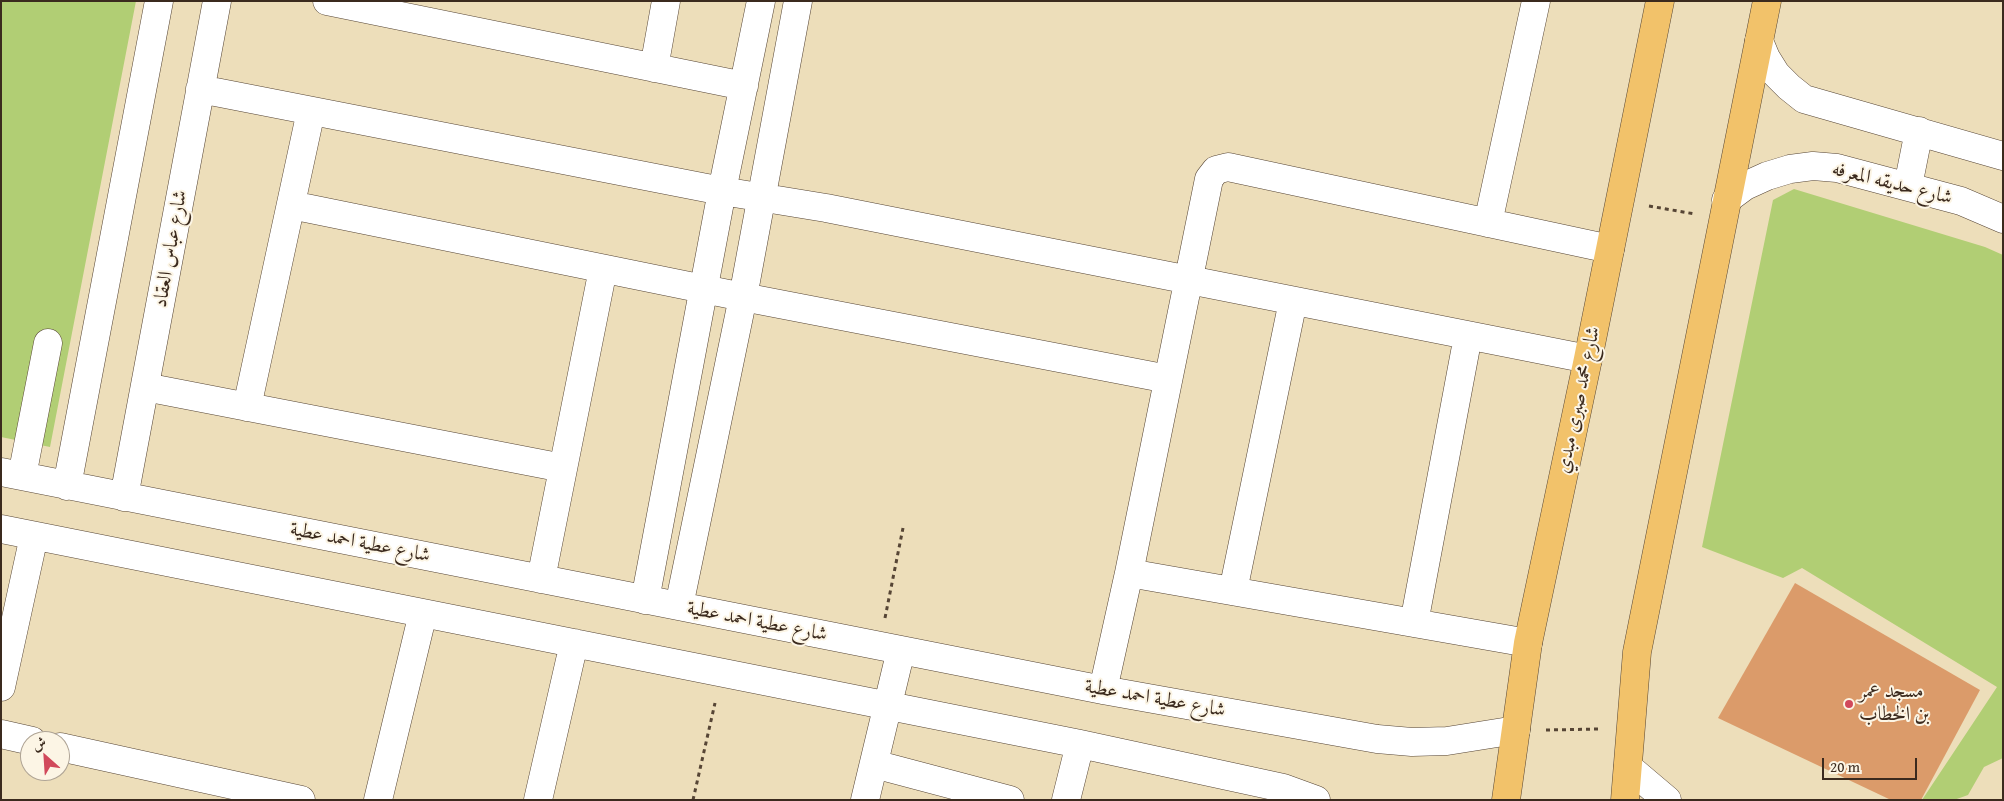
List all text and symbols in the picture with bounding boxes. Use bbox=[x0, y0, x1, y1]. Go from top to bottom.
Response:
street label: شارع حديقه المعرفه bbox=[1829, 157, 1955, 211]
street label: شارع عباس العقاد bbox=[149, 188, 193, 310]
street label: شارع محمد صبرى مبدي bbox=[1552, 324, 1606, 476]
street label: شارع عطية احمد عطية bbox=[288, 518, 432, 568]
street label: شارع عطية احمد عطية bbox=[685, 597, 829, 647]
street label: شارع عطية احمد عطية bbox=[1083, 675, 1227, 723]
place label: مسجد عمر بن الخطاب bbox=[1859, 680, 1929, 727]
marker: مسجد عمر بن الخطاب bbox=[1843, 698, 1855, 710]
north arrow bbox=[20, 731, 70, 781]
text: ش bbox=[28, 731, 49, 755]
scale bar bbox=[1824, 748, 1919, 780]
text: 20 m bbox=[1830, 756, 1860, 777]

